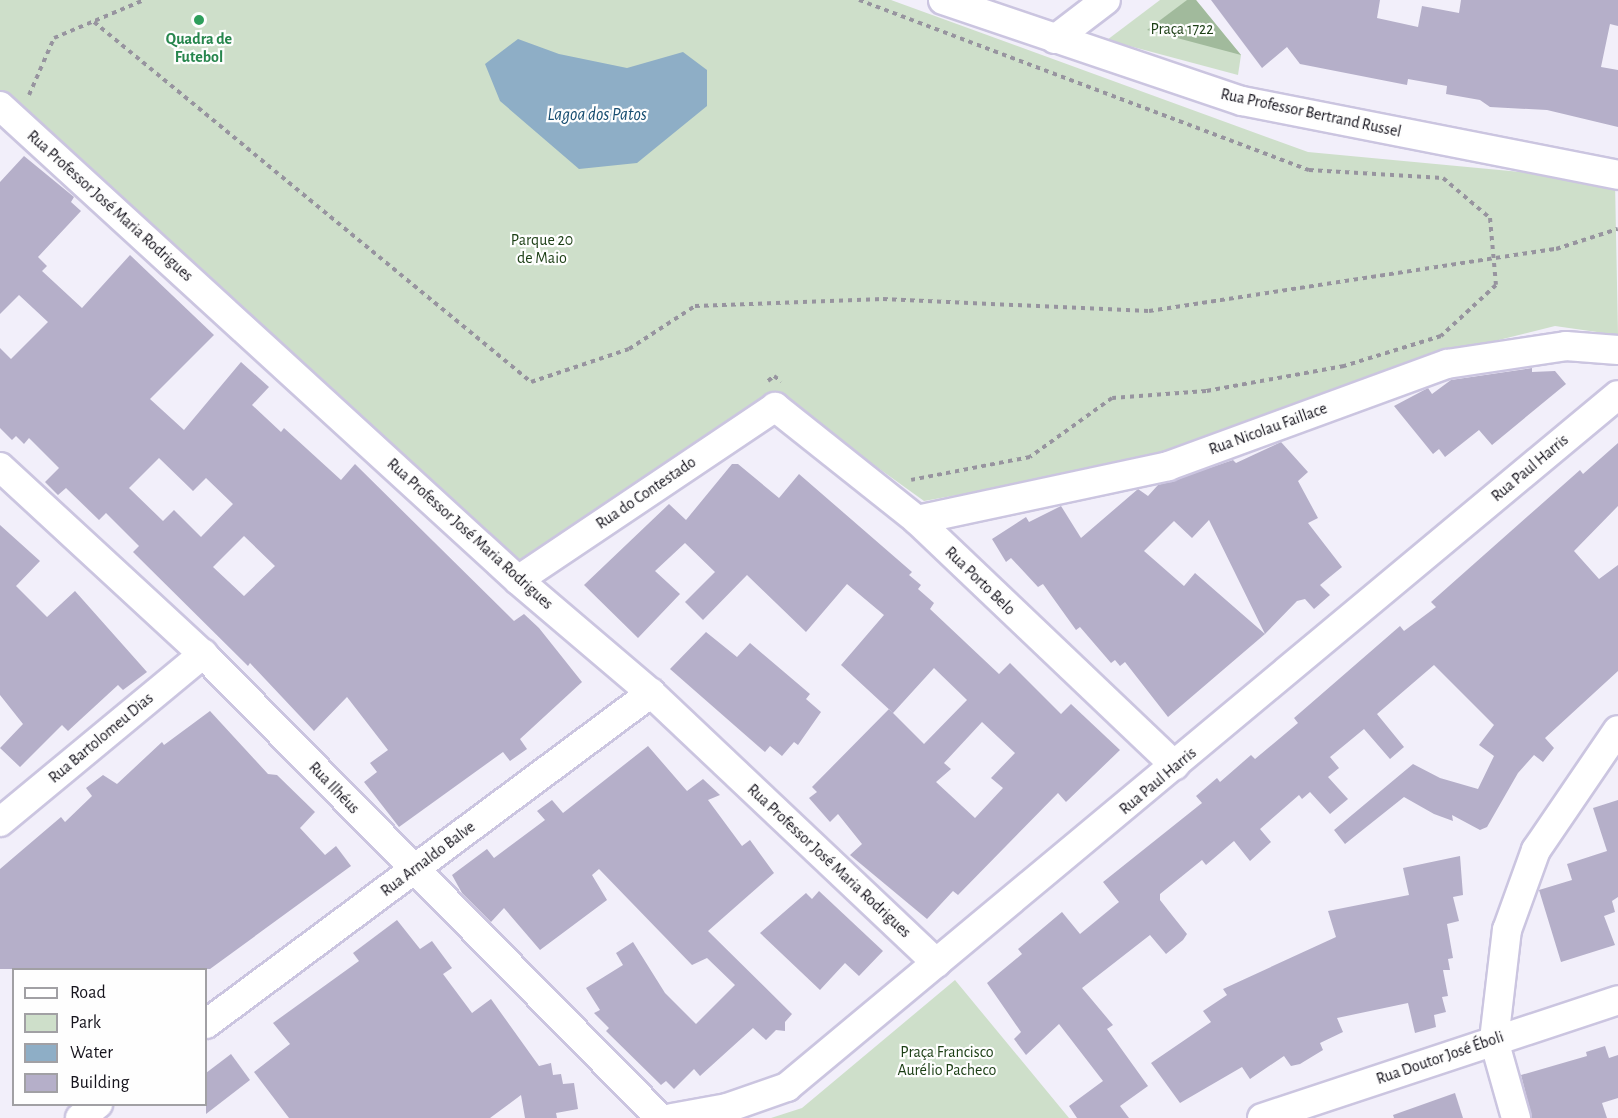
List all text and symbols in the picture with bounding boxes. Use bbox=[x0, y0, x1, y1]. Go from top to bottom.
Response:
marker: Quadra de Futebol bbox=[192, 13, 206, 27]
park label: Praça 1722 bbox=[1150, 19, 1214, 39]
place label: Quadra de Futebol bbox=[166, 29, 232, 67]
street label: Rua Professor Bertrand Russel bbox=[1219, 84, 1403, 142]
water label: Lagoa dos Patos bbox=[547, 104, 647, 126]
street label: Rua Professor José Maria Rodrigues bbox=[23, 126, 197, 286]
park label: Parque 20 de Maio bbox=[511, 230, 573, 268]
street label: Rua Nicolau Faillace bbox=[1206, 399, 1330, 459]
street label: Rua Paul Harris bbox=[1488, 430, 1572, 506]
street label: Rua do Contestado bbox=[592, 453, 700, 533]
street label: Rua Professor José Maria Rodrigues bbox=[383, 454, 557, 614]
street label: Rua Porto Belo bbox=[941, 543, 1019, 619]
street label: Rua Bartolomeu Dias bbox=[45, 689, 157, 787]
street label: Rua Paul Harris bbox=[1116, 743, 1200, 819]
street label: Rua Ilhéus bbox=[305, 758, 363, 818]
street label: Rua Professor José Maria Rodrigues bbox=[743, 780, 915, 942]
street label: Rua Arnaldo Balve bbox=[377, 817, 479, 901]
legend bbox=[12, 968, 207, 1106]
text: Road bbox=[70, 984, 106, 1002]
text: Park bbox=[70, 1014, 101, 1032]
street label: Rua Doutor José Éboli bbox=[1374, 1027, 1506, 1089]
park label: Praça Francisco Aurélio Pacheco bbox=[898, 1042, 996, 1080]
text: Water bbox=[70, 1044, 113, 1062]
text: Building bbox=[70, 1074, 129, 1092]

